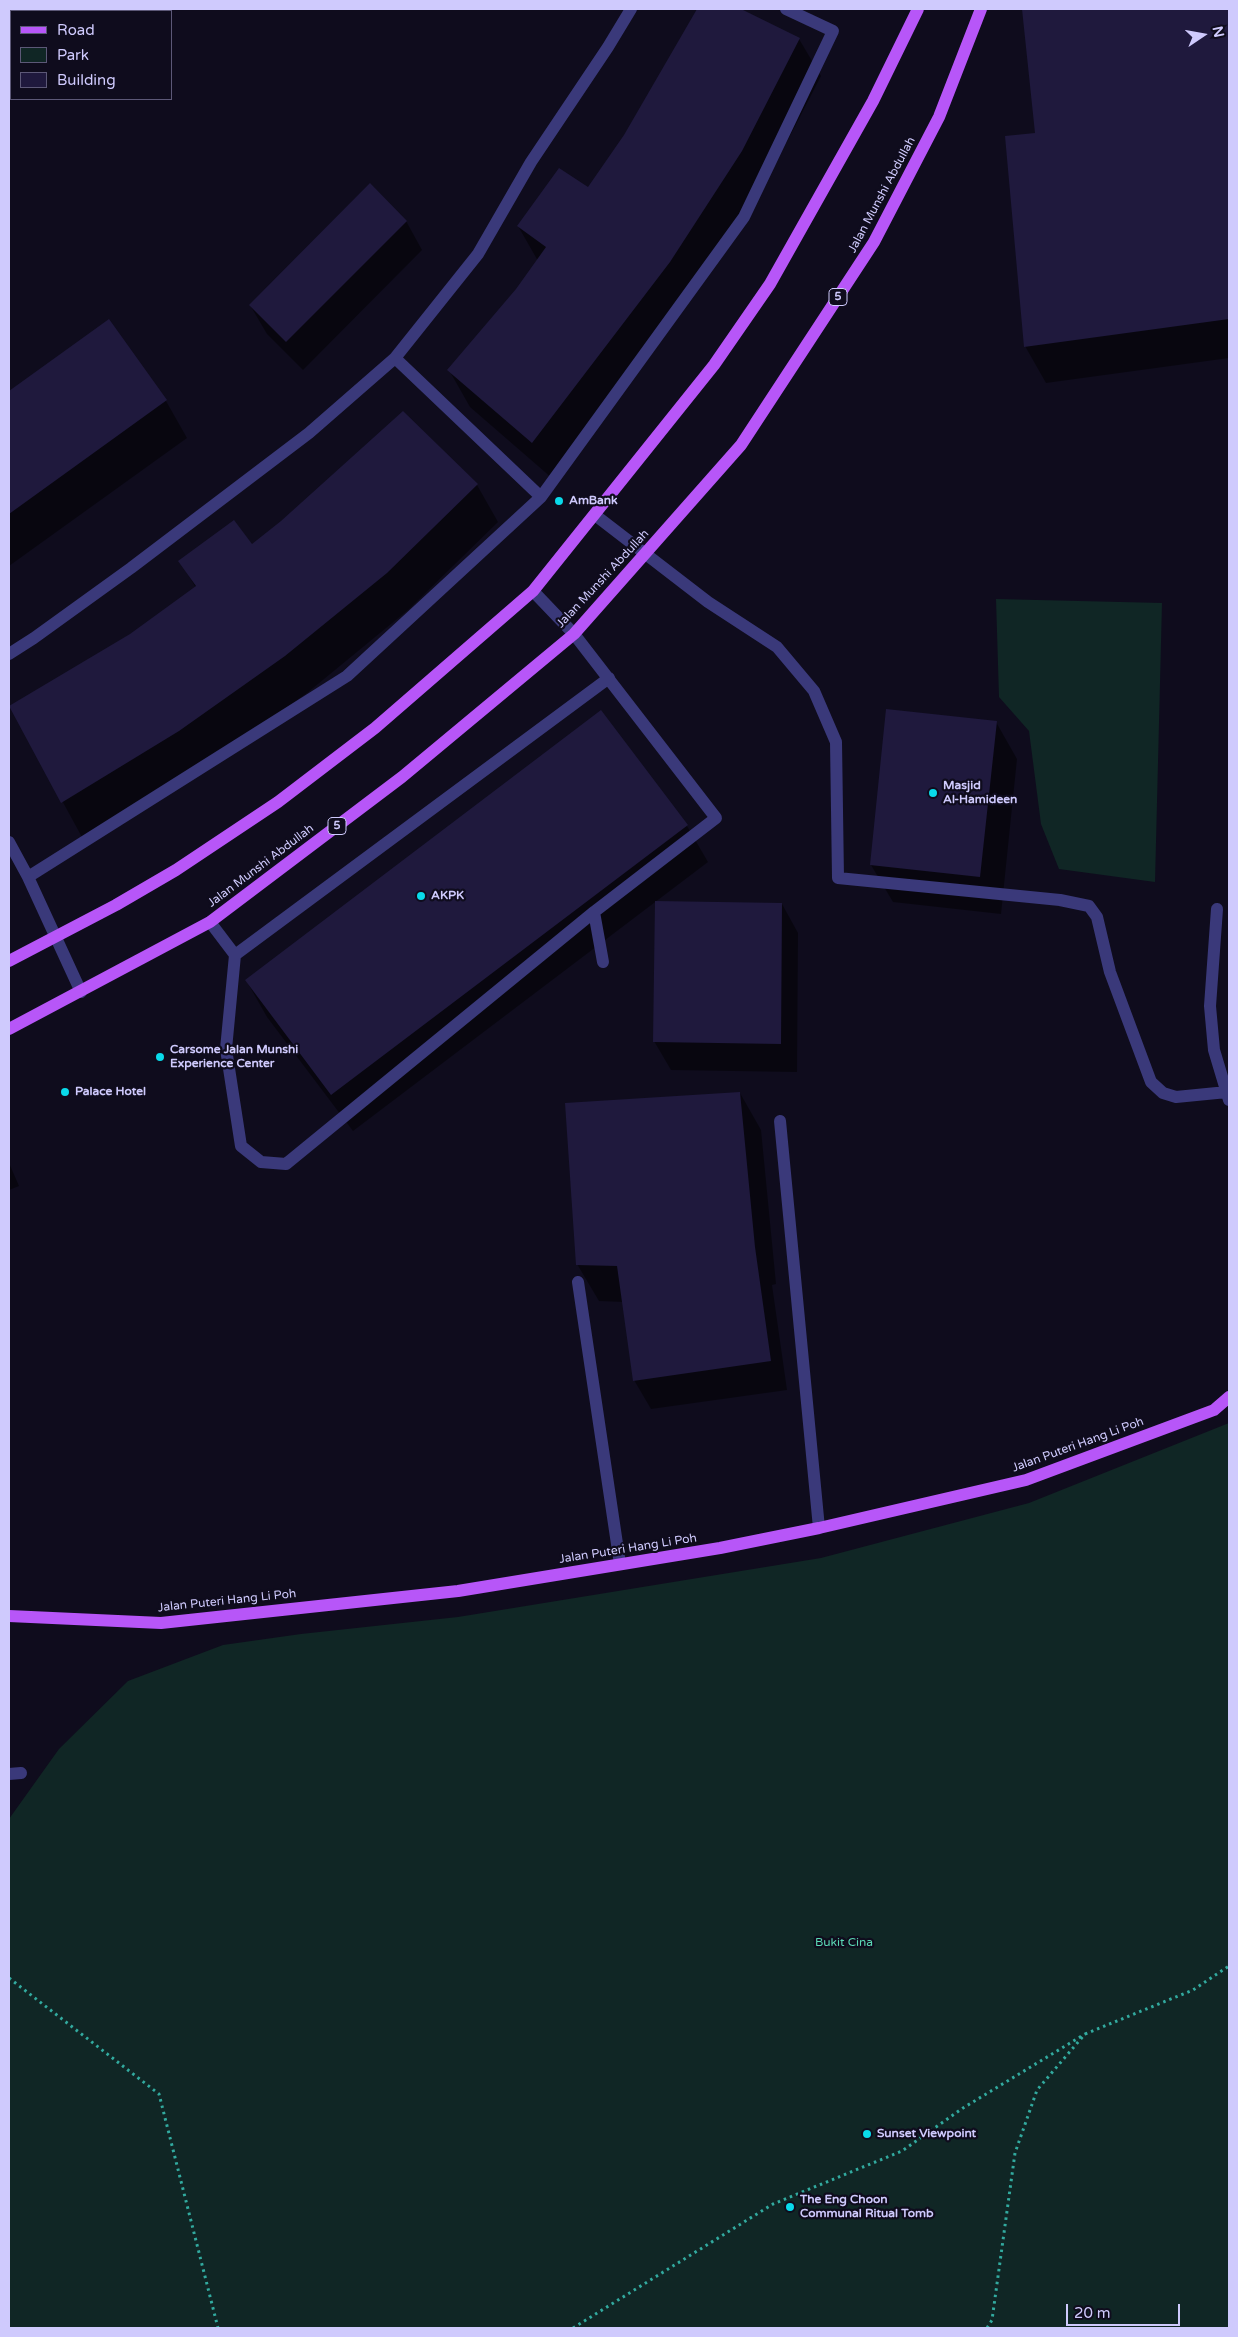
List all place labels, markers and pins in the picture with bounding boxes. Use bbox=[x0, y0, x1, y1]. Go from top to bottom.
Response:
place label: AmBank bbox=[569, 494, 618, 508]
marker: AmBank bbox=[553, 495, 565, 507]
place label: Masjid Al-Hamideen bbox=[943, 779, 1017, 807]
marker: Masjid Al-Hamideen bbox=[927, 787, 939, 799]
place label: AKPK bbox=[431, 889, 464, 903]
marker: AKPK bbox=[415, 890, 427, 902]
place label: Carsome Jalan Munshi Experience Center bbox=[170, 1043, 298, 1071]
marker: Carsome Jalan Munshi Experience Center bbox=[154, 1051, 166, 1063]
place label: Palace Hotel bbox=[75, 1085, 146, 1099]
marker: Palace Hotel bbox=[59, 1086, 71, 1098]
place label: Sunset Viewpoint bbox=[877, 2127, 976, 2141]
marker: Sunset Viewpoint bbox=[861, 2128, 873, 2140]
place label: The Eng Choon Communal Ritual Tomb bbox=[800, 2193, 934, 2221]
marker: The Eng Choon Communal Ritual Tomb bbox=[784, 2201, 796, 2213]

